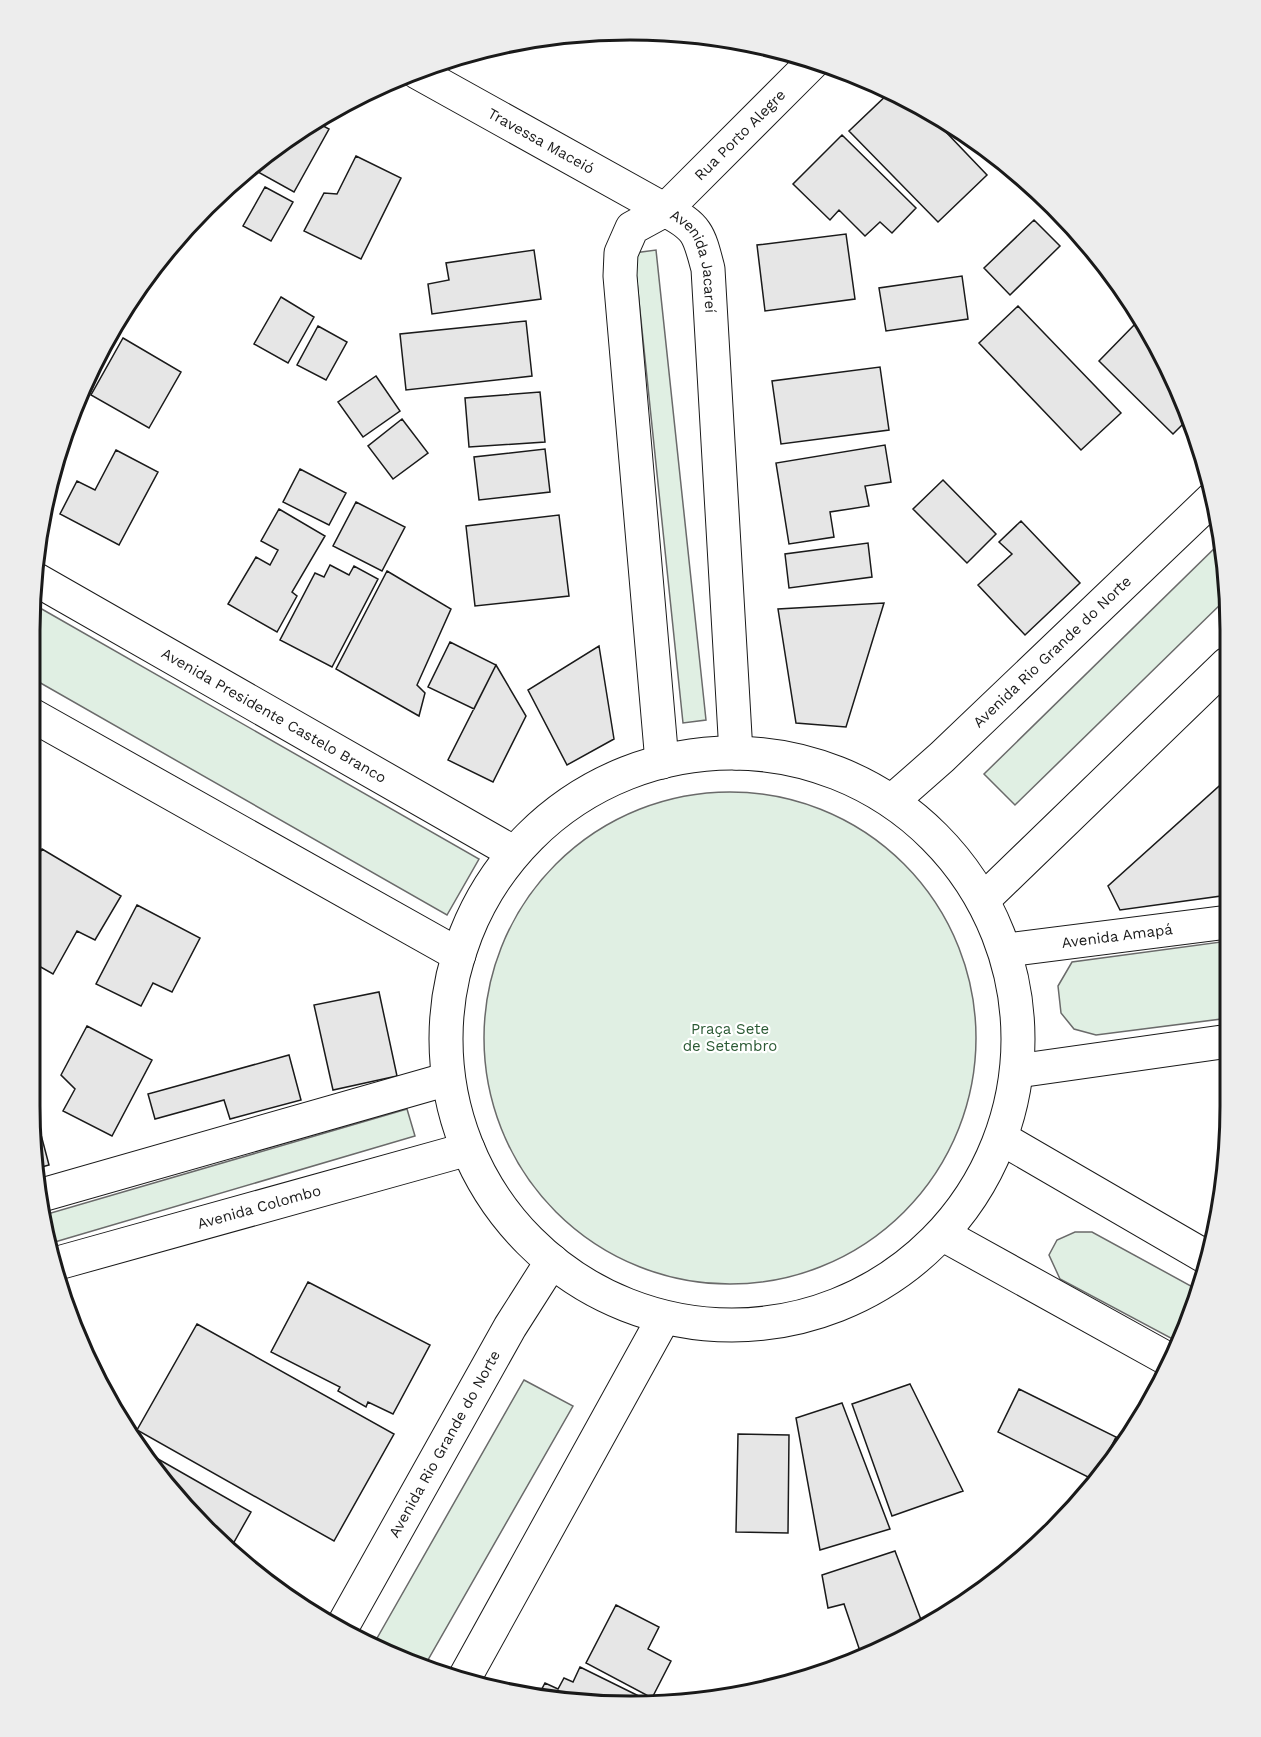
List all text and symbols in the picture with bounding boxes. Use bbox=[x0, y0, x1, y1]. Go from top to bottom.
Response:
street label: Rua Porto Alegre bbox=[691, 86, 789, 184]
street label: Travessa Maceió bbox=[485, 104, 597, 178]
street label: Avenida Jacareí bbox=[667, 206, 720, 314]
street label: Avenida Rio Grande do Norte bbox=[969, 572, 1135, 731]
street label: Avenida Presidente Castelo Branco bbox=[158, 644, 390, 787]
street label: Avenida Amapá bbox=[1061, 920, 1174, 952]
park label: Praça Sete de Setembro bbox=[683, 1020, 777, 1055]
street label: Avenida Colombo bbox=[195, 1181, 323, 1233]
street label: Avenida Rio Grande do Norte bbox=[385, 1347, 504, 1541]

